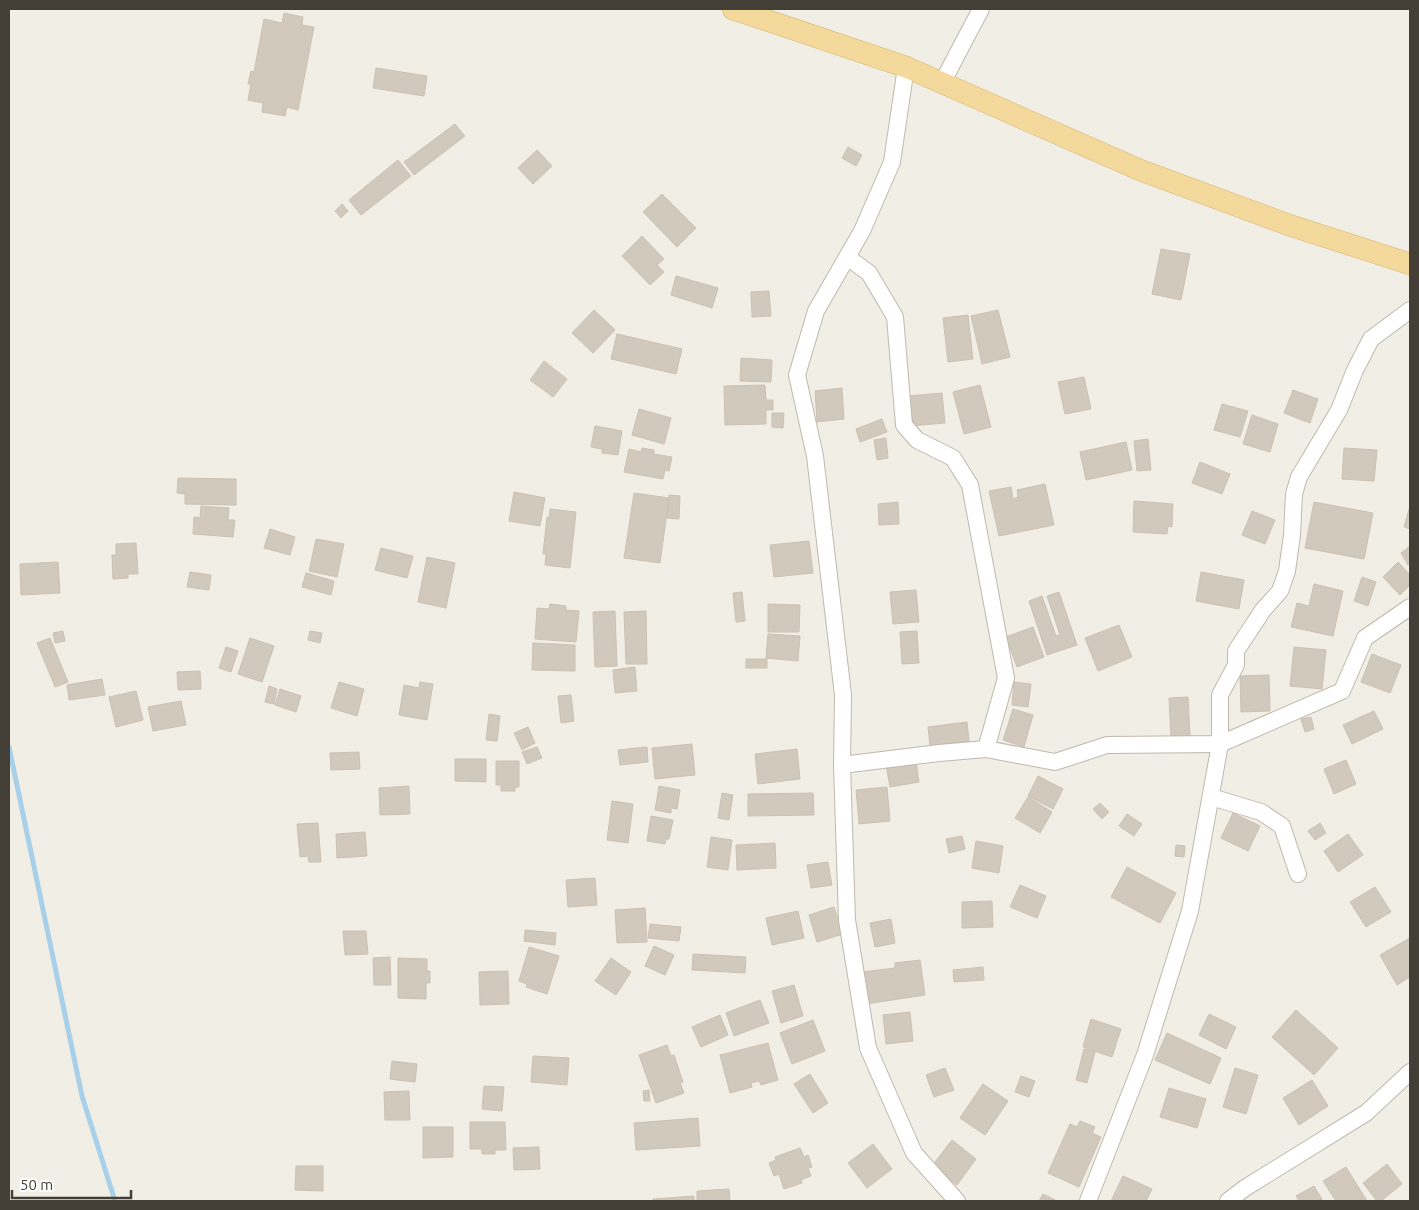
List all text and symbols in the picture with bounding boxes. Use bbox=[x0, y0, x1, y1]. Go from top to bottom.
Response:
scale bar bbox=[12, 1168, 131, 1200]
text: 50 m bbox=[20, 1176, 53, 1193]

